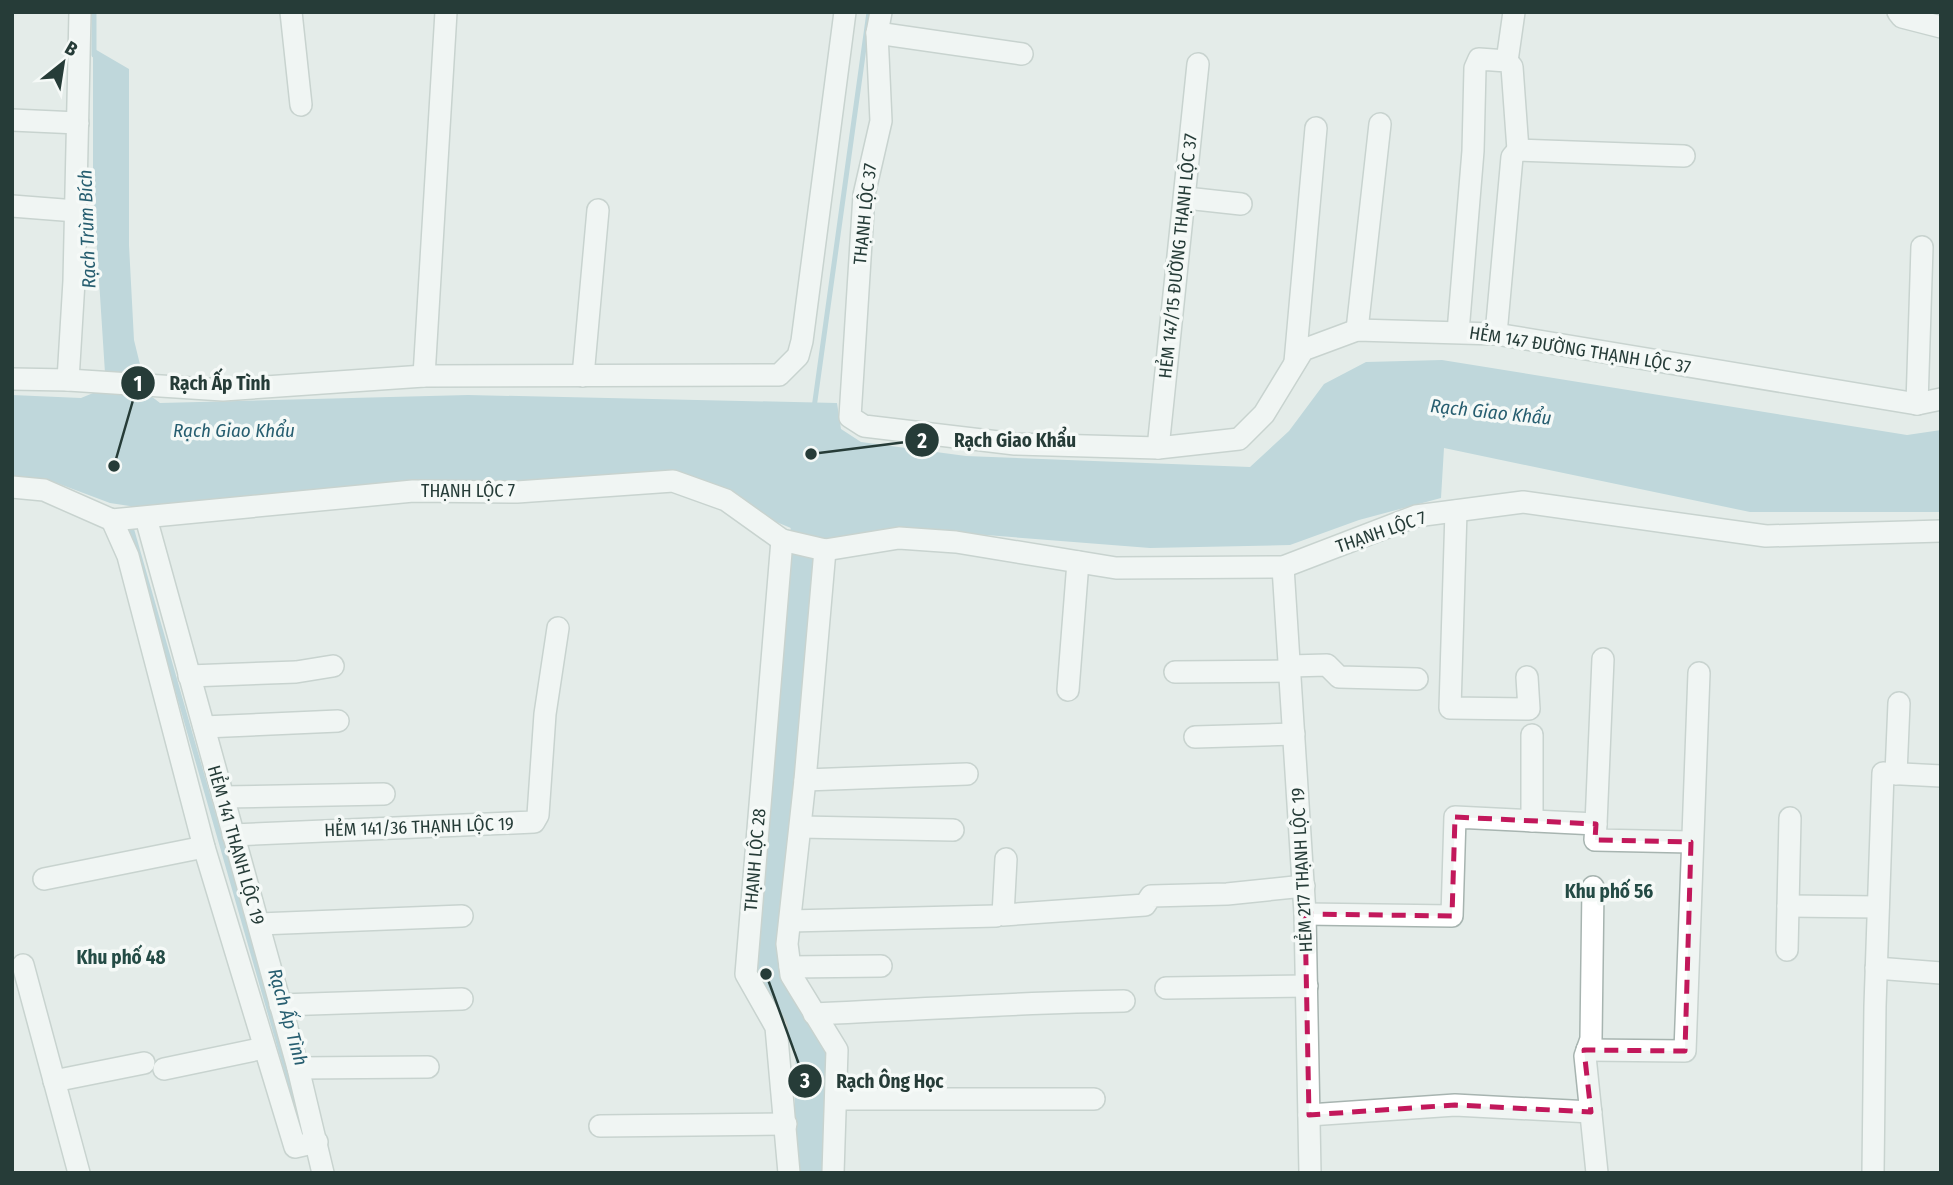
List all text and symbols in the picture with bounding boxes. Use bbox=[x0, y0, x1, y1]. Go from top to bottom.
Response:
north arrow bbox=[28, 28, 98, 98]
text: B bbox=[61, 36, 82, 62]
street label: HẺM 147/15 ĐƯỜNG THẠNH LỘC 37 bbox=[1153, 132, 1202, 379]
street label: THẠNH LỘC 37 bbox=[849, 162, 881, 266]
water label: Rạch Trùm Bích bbox=[73, 169, 101, 289]
street label: HẺM 147 ĐƯỜNG THẠNH LỘC 37 bbox=[1468, 321, 1693, 378]
callout: Rạch Ấp Tình bbox=[120, 363, 284, 403]
text: Rạch Ấp Tình bbox=[170, 367, 270, 395]
text: 1 bbox=[134, 371, 142, 397]
water label: Rạch Giao Khẩu bbox=[1429, 394, 1553, 430]
water label: Rạch Giao Khẩu bbox=[173, 419, 295, 442]
callout: Rạch Giao Khẩu bbox=[905, 420, 1090, 460]
text: Rạch Giao Khẩu bbox=[954, 426, 1076, 452]
text: 2 bbox=[916, 428, 927, 454]
street label: THẠNH LỘC 7 bbox=[421, 480, 515, 502]
street label: THẠNH LỘC 7 bbox=[1333, 506, 1429, 558]
street label: HẺM 141 THẠNH LỘC 19 bbox=[203, 762, 270, 927]
street label: HẺM 217 THẠNH LỘC 19 bbox=[1286, 787, 1317, 953]
street label: THẠNH LỘC 28 bbox=[740, 807, 770, 913]
street label: HẺM 141/36 THẠNH LỘC 19 bbox=[324, 812, 514, 841]
district label: Khu phố 56 bbox=[1565, 878, 1653, 903]
district label: Khu phố 48 bbox=[77, 944, 165, 969]
water label: Rạch Ấp Tình bbox=[263, 965, 314, 1068]
callout: Rạch Ông Học bbox=[787, 1061, 958, 1101]
text: 3 bbox=[799, 1068, 810, 1094]
text: Rạch Ông Học bbox=[836, 1068, 944, 1093]

